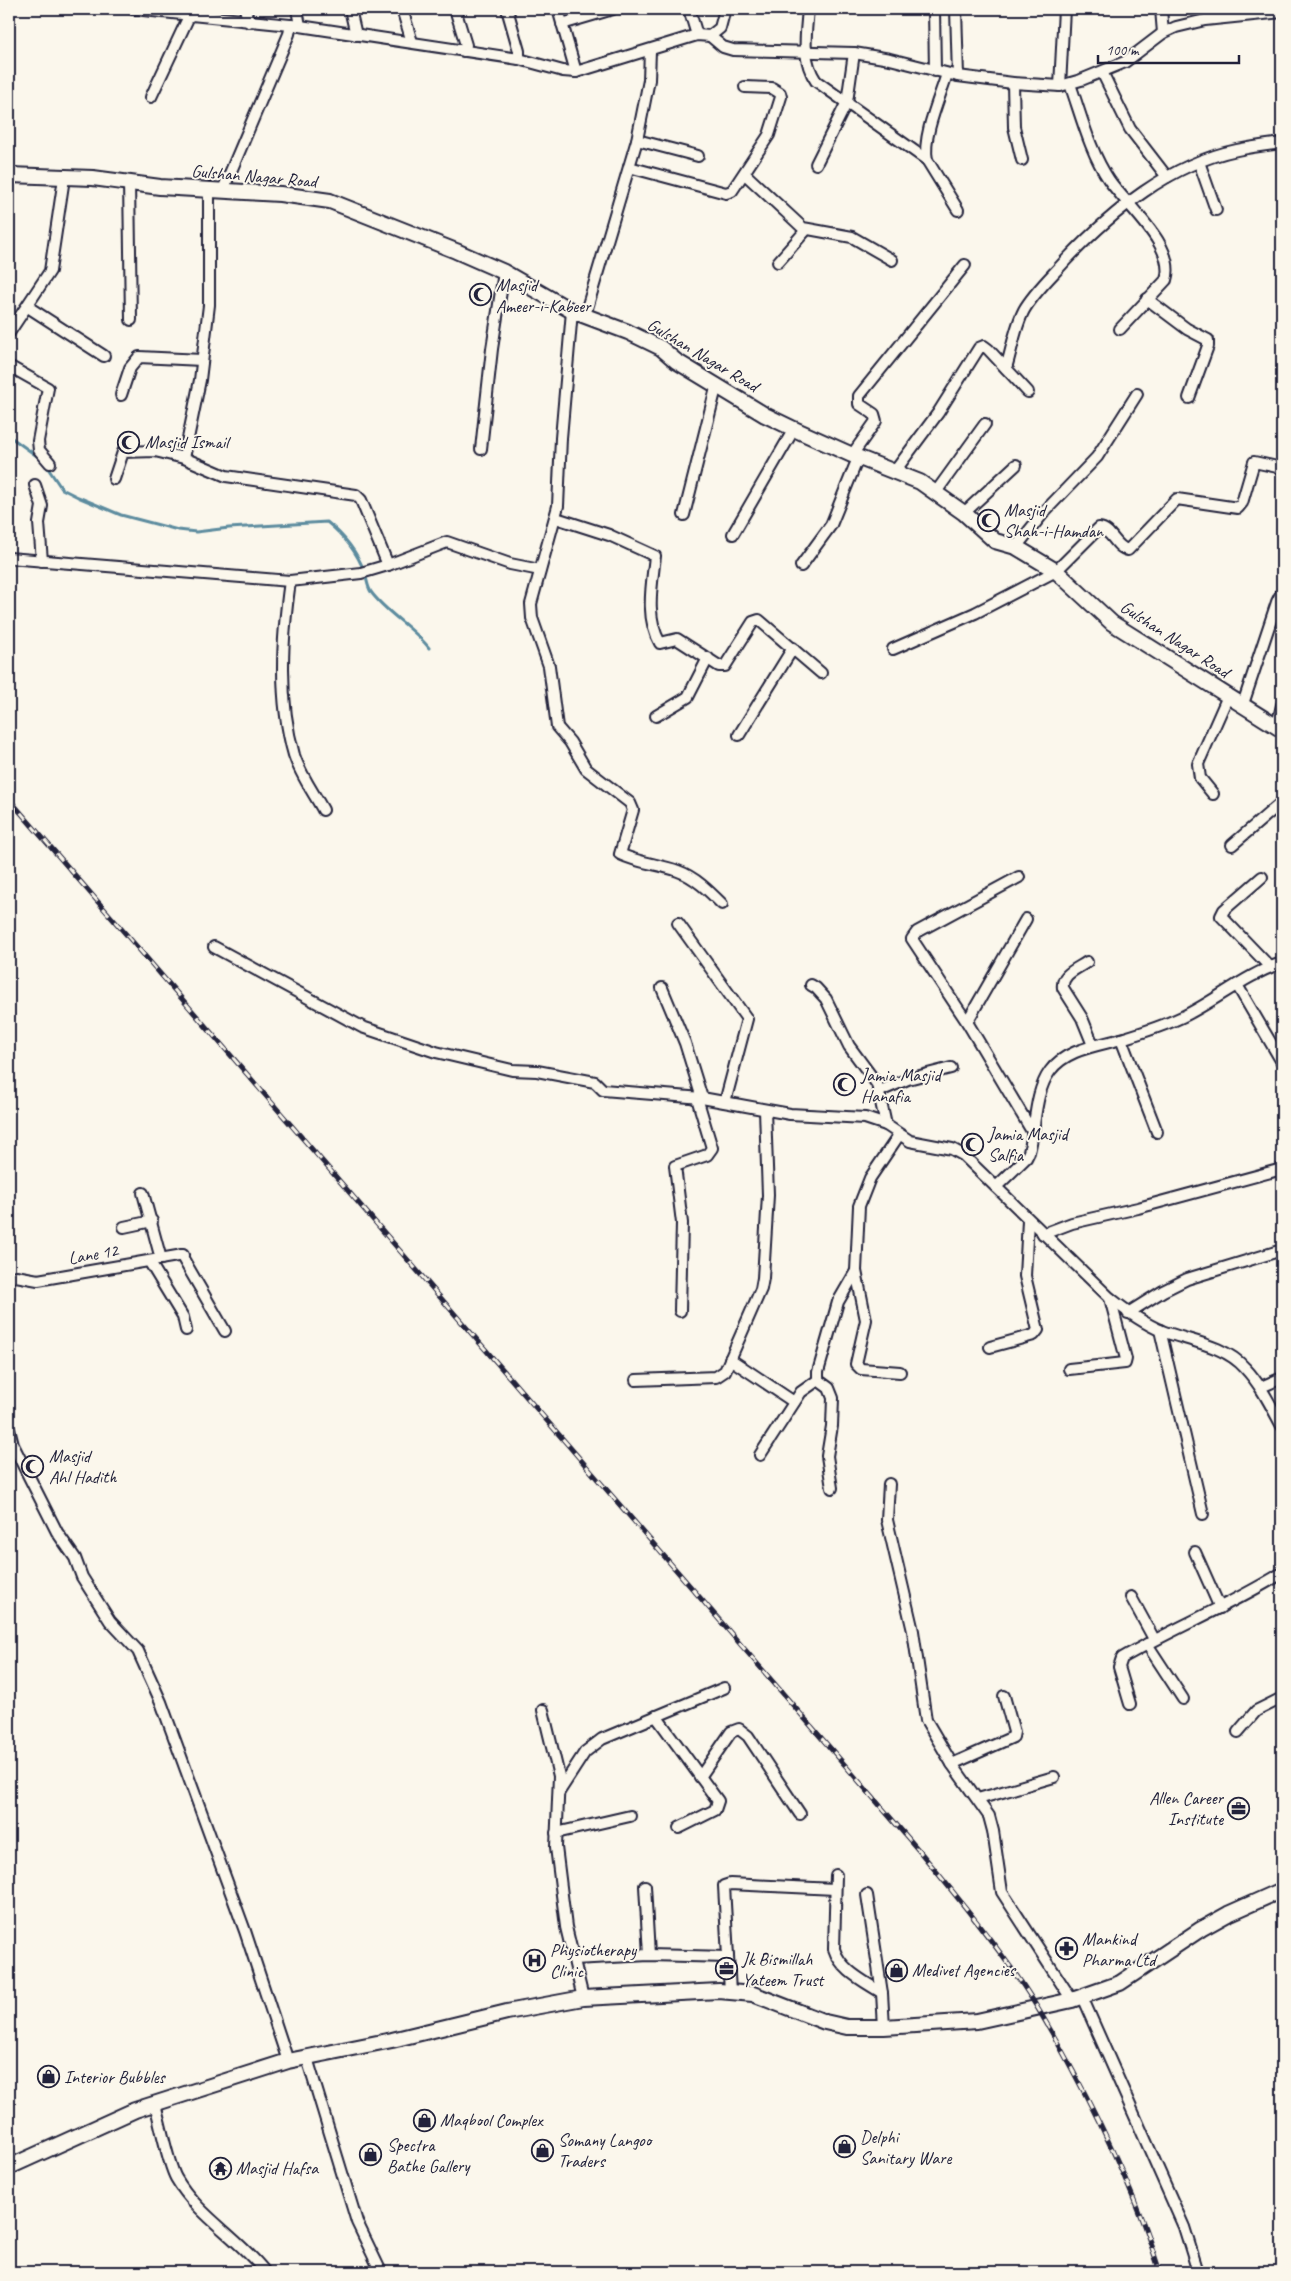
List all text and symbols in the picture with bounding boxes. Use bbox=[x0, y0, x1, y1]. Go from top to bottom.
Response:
scale bar bbox=[1098, 32, 1240, 64]
text: 100 m bbox=[1106, 41, 1140, 60]
street label: Gulshan Nagar Road bbox=[190, 160, 320, 193]
place label: Masjid Ameer-i-Kabeer bbox=[496, 274, 592, 317]
mosque icon: Masjid Ameer-i-Kabeer bbox=[468, 283, 492, 307]
street label: Gulshan Nagar Road bbox=[643, 313, 765, 398]
mosque icon: Masjid Ismail bbox=[117, 430, 141, 454]
place label: Masjid Ismail bbox=[145, 431, 231, 453]
place label: Masjid Shah-i-Hamdan bbox=[1004, 499, 1104, 542]
mosque icon: Masjid Shah-i-Hamdan bbox=[976, 508, 1000, 532]
street label: Gulshan Nagar Road bbox=[1116, 596, 1236, 684]
place label: Jamia Masjid Hanafia bbox=[860, 1064, 943, 1107]
mosque icon: Jamia Masjid Hanafia bbox=[833, 1073, 857, 1097]
place label: Jamia Masjid Salfia bbox=[987, 1123, 1070, 1166]
mosque icon: Jamia Masjid Salfia bbox=[960, 1132, 984, 1156]
street label: Lane 12 bbox=[66, 1238, 121, 1269]
place label: Masjid Ahl Hadith bbox=[49, 1445, 117, 1488]
mosque icon: Masjid Ahl Hadith bbox=[21, 1454, 45, 1478]
place label: Allen Career Institute bbox=[1149, 1787, 1225, 1830]
office icon: Allen Career Institute bbox=[1227, 1796, 1251, 1820]
place label: Mankind Pharma Ltd bbox=[1082, 1928, 1158, 1971]
pharmacy icon: Mankind Pharma Ltd bbox=[1054, 1937, 1078, 1961]
place label: Physiotherapy Clinic bbox=[550, 1939, 638, 1982]
hospital icon: Physiotherapy Clinic bbox=[522, 1948, 546, 1972]
place label: Jk Bismillah Yateem Trust bbox=[741, 1948, 825, 1991]
office icon: Jk Bismillah Yateem Trust bbox=[714, 1957, 738, 1981]
shop icon: Medivet Agencies bbox=[884, 1958, 908, 1982]
place label: Medivet Agencies bbox=[912, 1959, 1017, 1981]
shop icon: Interior Bubbles bbox=[36, 2065, 60, 2089]
place label: Interior Bubbles bbox=[64, 2066, 167, 2088]
shop icon: Maqbool Complex bbox=[412, 2108, 436, 2132]
place label: Maqbool Complex bbox=[440, 2109, 544, 2131]
place label: Delphi Sanitary Ware bbox=[860, 2126, 953, 2169]
place label: Somany Langoo Traders bbox=[558, 2129, 653, 2172]
place label: Spectra Bathe Gallery bbox=[387, 2134, 471, 2177]
shop icon: Delphi Sanitary Ware bbox=[832, 2135, 856, 2159]
shop icon: Somany Langoo Traders bbox=[530, 2138, 554, 2162]
shop icon: Spectra Bathe Gallery bbox=[359, 2143, 383, 2167]
temple icon: Masjid Hafsa bbox=[208, 2156, 232, 2180]
place label: Masjid Hafsa bbox=[236, 2157, 319, 2179]

